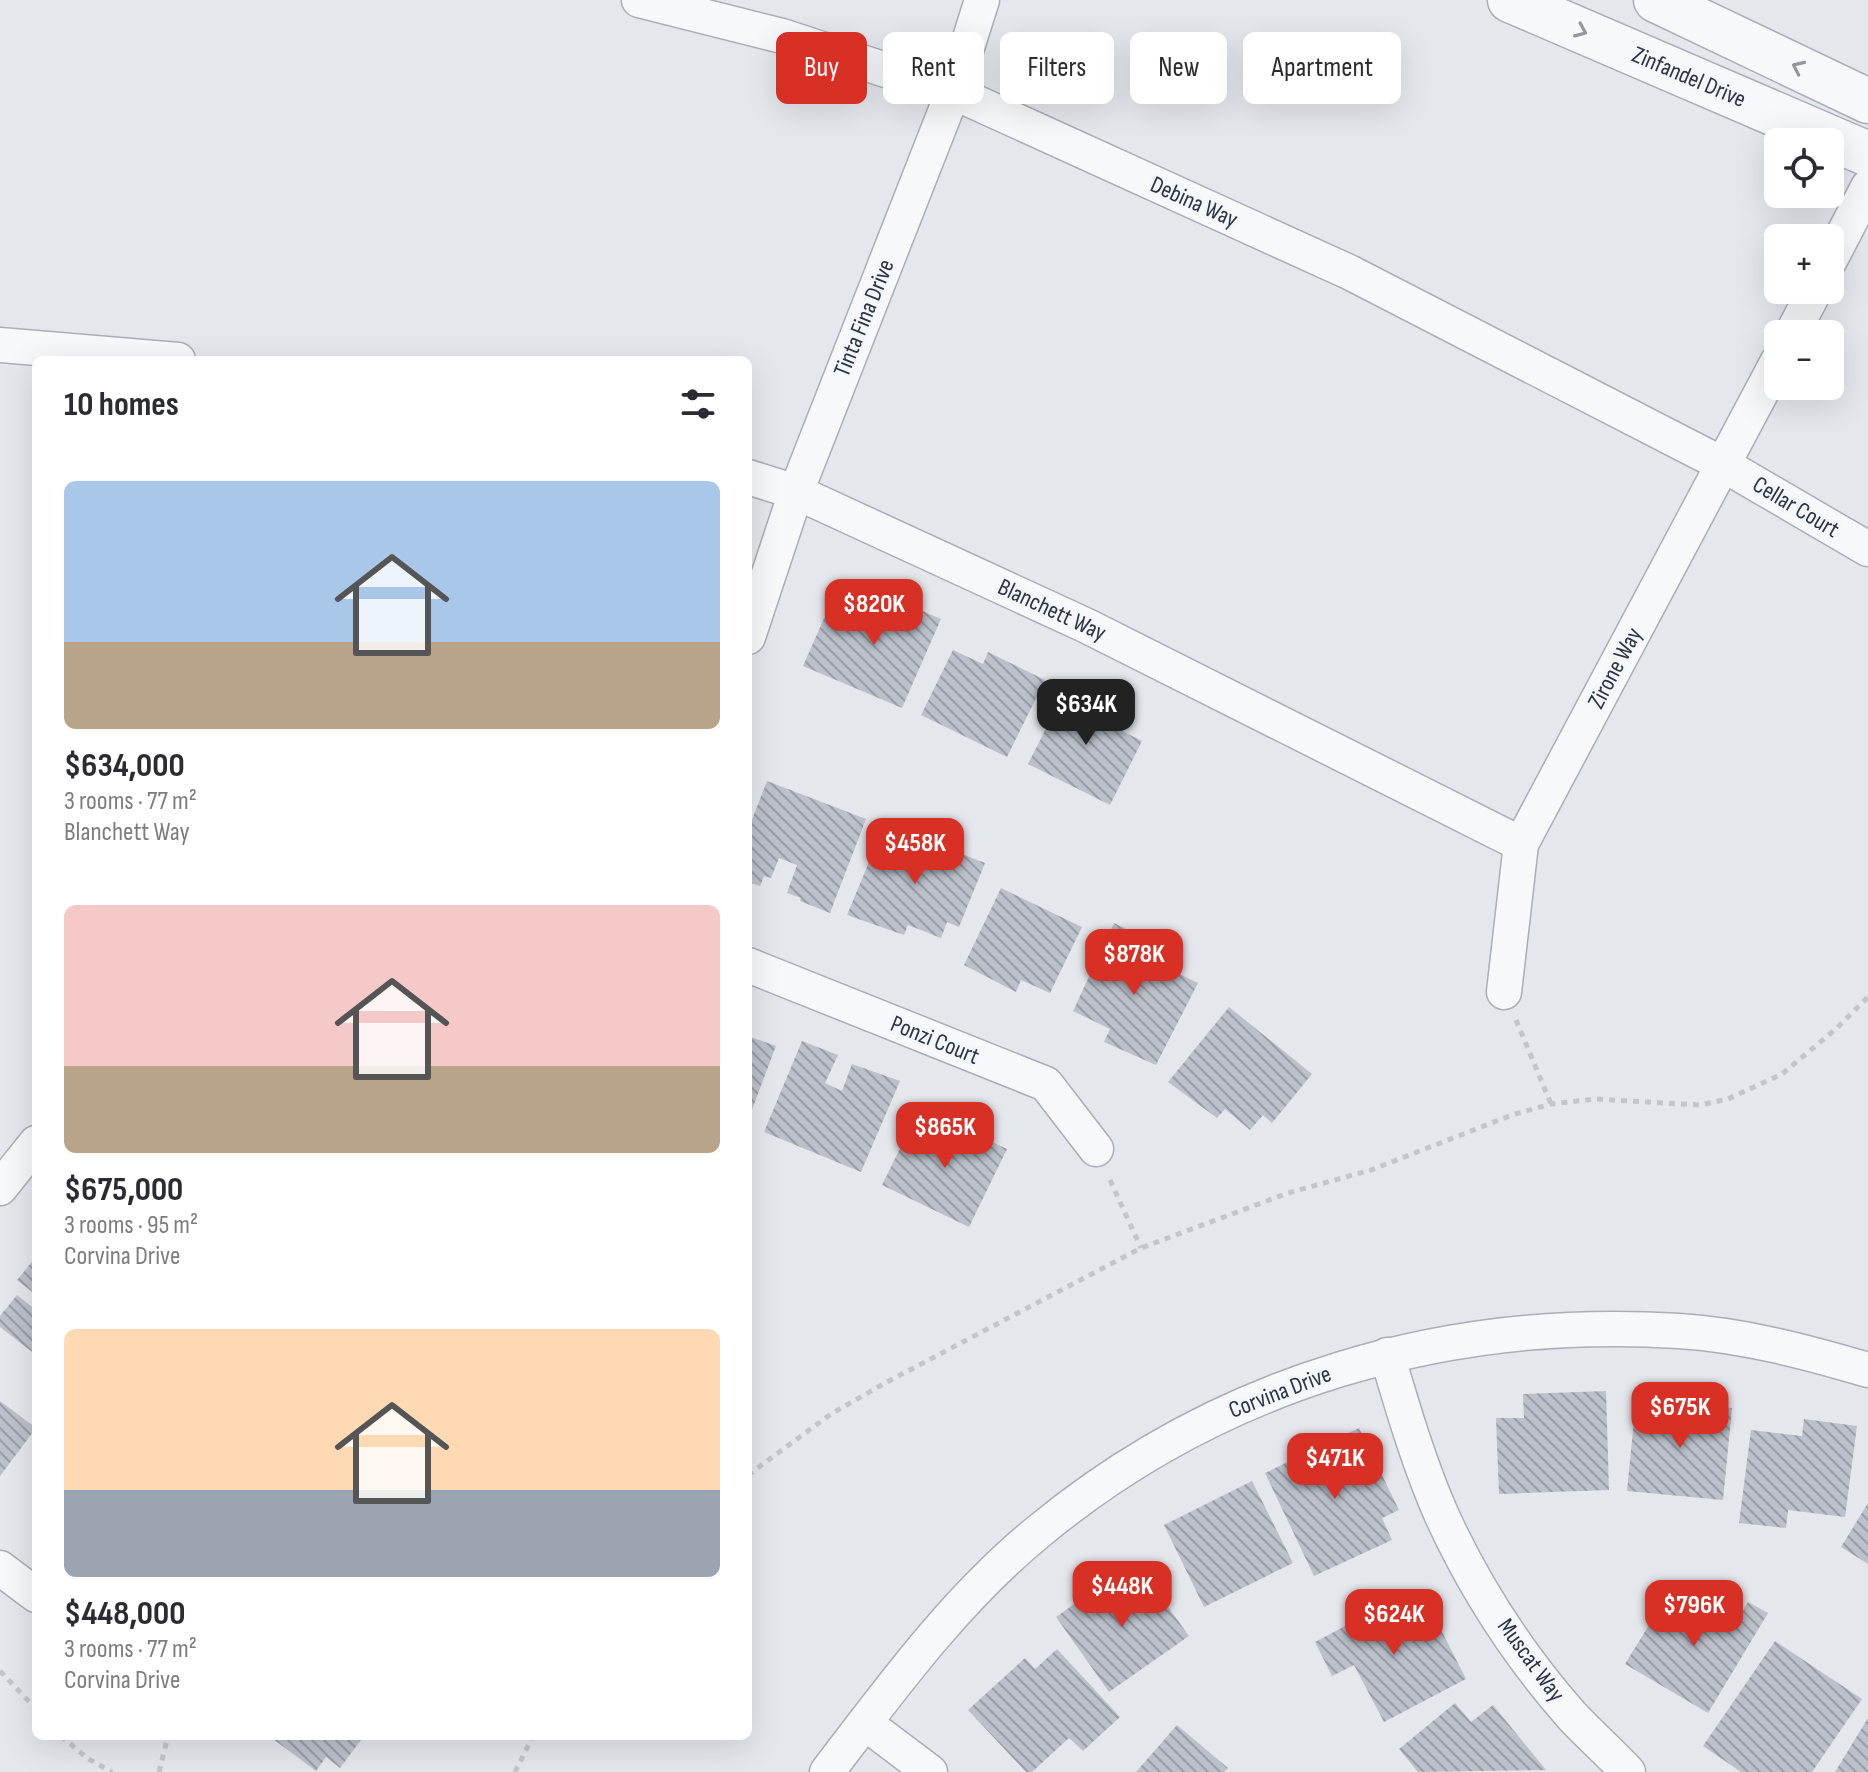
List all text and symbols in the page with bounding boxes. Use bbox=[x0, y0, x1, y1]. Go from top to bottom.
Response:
one-way arrow bbox=[1573, 21, 1588, 37]
chip: Buy bbox=[776, 32, 867, 104]
chip: Rent bbox=[883, 32, 984, 104]
chip: Filters bbox=[1000, 32, 1114, 104]
chip: New bbox=[1130, 32, 1227, 104]
chip: Apartment bbox=[1243, 32, 1401, 104]
street label: Zinfandel Drive bbox=[1628, 40, 1750, 114]
one-way arrow bbox=[1791, 61, 1806, 77]
map controls bbox=[1764, 128, 1844, 400]
button: locate bbox=[1764, 128, 1844, 208]
street label: Debina Way bbox=[1146, 170, 1242, 234]
button: + bbox=[1764, 224, 1844, 304]
street label: Tinta Fina Drive bbox=[827, 255, 901, 381]
button: − bbox=[1764, 320, 1844, 400]
icon: filters bbox=[676, 382, 720, 426]
text: 10 homes bbox=[64, 384, 179, 425]
street label: Cellar Court bbox=[1747, 470, 1845, 544]
icon: home bbox=[320, 533, 464, 677]
street label: Blanchett Way bbox=[993, 572, 1111, 648]
pin: $820K bbox=[818, 579, 930, 647]
text: $820K bbox=[843, 589, 905, 620]
street label: Zirone Way bbox=[1582, 622, 1648, 714]
pin: $634K bbox=[1030, 679, 1142, 747]
text: $634K bbox=[1055, 689, 1117, 720]
text: $634,000 bbox=[64, 745, 185, 786]
text: 3 rooms · 77 m² bbox=[64, 786, 197, 817]
text: Blanchett Way bbox=[64, 817, 190, 848]
pin: $458K bbox=[859, 818, 971, 886]
text: $458K bbox=[884, 828, 946, 859]
pin: $878K bbox=[1078, 929, 1190, 997]
text: $878K bbox=[1103, 939, 1165, 970]
icon: home bbox=[320, 957, 464, 1101]
street label: Ponzi Court bbox=[886, 1009, 984, 1071]
pin: $865K bbox=[889, 1102, 1001, 1170]
text: $865K bbox=[914, 1112, 976, 1143]
text: $675,000 bbox=[64, 1169, 183, 1210]
text: 3 rooms · 95 m² bbox=[64, 1210, 198, 1241]
text: Corvina Drive bbox=[64, 1241, 180, 1272]
street label: Corvina Drive bbox=[1225, 1359, 1335, 1425]
icon: home bbox=[320, 1381, 464, 1525]
pin: $675K bbox=[1624, 1382, 1736, 1450]
text: $675K bbox=[1649, 1392, 1711, 1423]
pin: $471K bbox=[1279, 1433, 1391, 1501]
text: $471K bbox=[1305, 1443, 1365, 1474]
pin: $448K bbox=[1066, 1561, 1178, 1629]
text: $448K bbox=[1091, 1571, 1153, 1602]
pin: $796K bbox=[1638, 1580, 1750, 1648]
pin: $624K bbox=[1338, 1589, 1450, 1657]
text: $796K bbox=[1663, 1590, 1725, 1621]
text: $448,000 bbox=[64, 1593, 185, 1634]
text: $624K bbox=[1363, 1599, 1425, 1630]
street label: Muscat Way bbox=[1491, 1613, 1571, 1707]
text: 3 rooms · 77 m² bbox=[64, 1634, 197, 1665]
text: Corvina Drive bbox=[64, 1665, 180, 1696]

